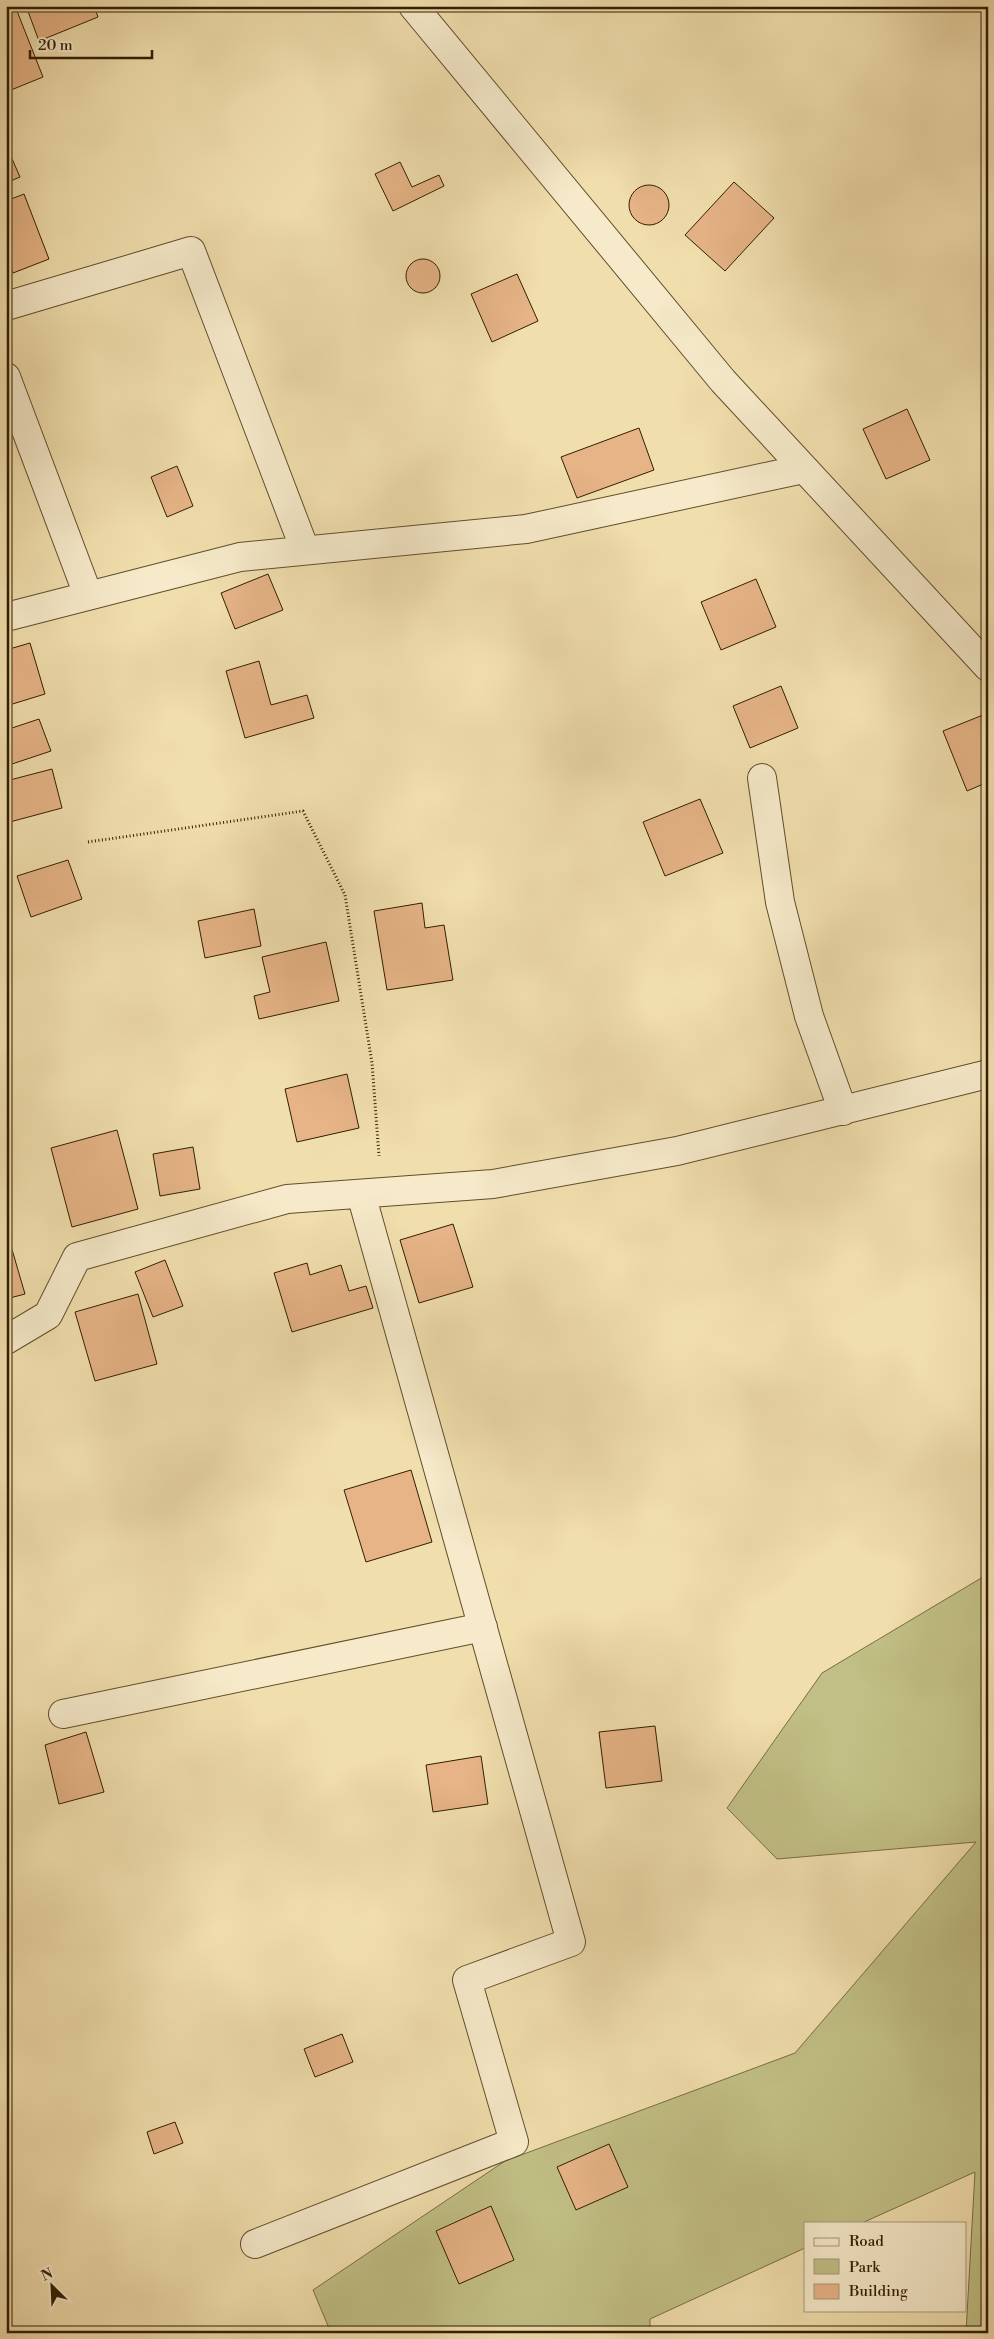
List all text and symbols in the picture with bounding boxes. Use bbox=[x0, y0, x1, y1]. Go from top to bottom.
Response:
scale bar bbox=[30, 28, 152, 60]
text: 20 m bbox=[38, 36, 73, 55]
legend bbox=[804, 2222, 966, 2312]
text: Road bbox=[849, 2232, 884, 2251]
text: Park bbox=[849, 2258, 881, 2277]
north arrow bbox=[28, 2262, 78, 2312]
text: N bbox=[38, 2265, 56, 2286]
text: Building bbox=[848, 2282, 908, 2301]

